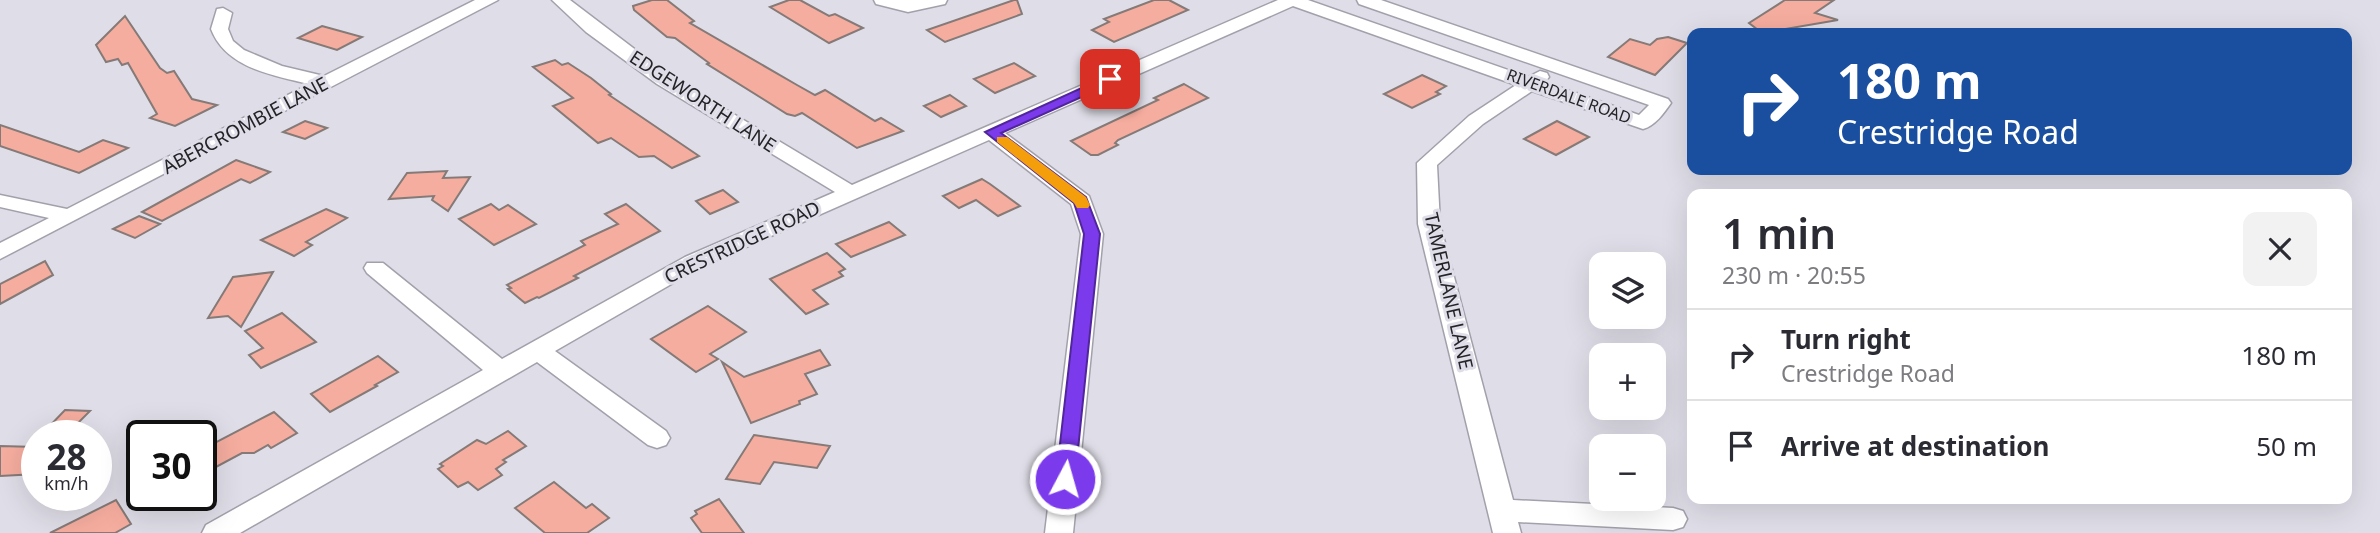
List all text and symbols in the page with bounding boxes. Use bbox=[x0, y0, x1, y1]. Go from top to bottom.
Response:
street label: EDGEWORTH LANE bbox=[625, 44, 781, 158]
text: 180 m bbox=[1837, 47, 1982, 113]
pin bbox=[1080, 49, 1140, 109]
icon: right bbox=[1722, 56, 1813, 147]
icon: arrive bbox=[1091, 60, 1129, 98]
street label: RIVERDALE ROAD bbox=[1504, 63, 1634, 129]
street label: ABERCROMBIE LANE bbox=[158, 70, 332, 180]
text: Crestridge Road bbox=[1837, 110, 2079, 153]
street label: CRESTRIDGE ROAD bbox=[660, 194, 824, 290]
text: 1 min bbox=[1722, 204, 1836, 261]
street label: TAMERLANE LANE bbox=[1418, 210, 1480, 372]
button: close bbox=[2243, 212, 2317, 286]
map controls bbox=[1589, 252, 1666, 511]
button: layers bbox=[1589, 252, 1666, 329]
text: 230 m · 20:55 bbox=[1722, 259, 1866, 291]
text: Turn right bbox=[1781, 321, 1911, 357]
icon: right bbox=[1722, 336, 1760, 374]
text: 180 m bbox=[2241, 337, 2317, 373]
button: + bbox=[1589, 343, 1666, 420]
text: Crestridge Road bbox=[1781, 357, 1955, 389]
speed limit sign: 30 bbox=[126, 420, 217, 511]
icon: arrive bbox=[1722, 427, 1760, 465]
text: Arrive at destination bbox=[1781, 428, 2050, 464]
text: 50 m bbox=[2256, 428, 2317, 464]
text: 28 bbox=[46, 433, 87, 480]
button: − bbox=[1589, 434, 1666, 511]
position arrow bbox=[1028, 442, 1102, 516]
text: km/h bbox=[44, 471, 89, 495]

